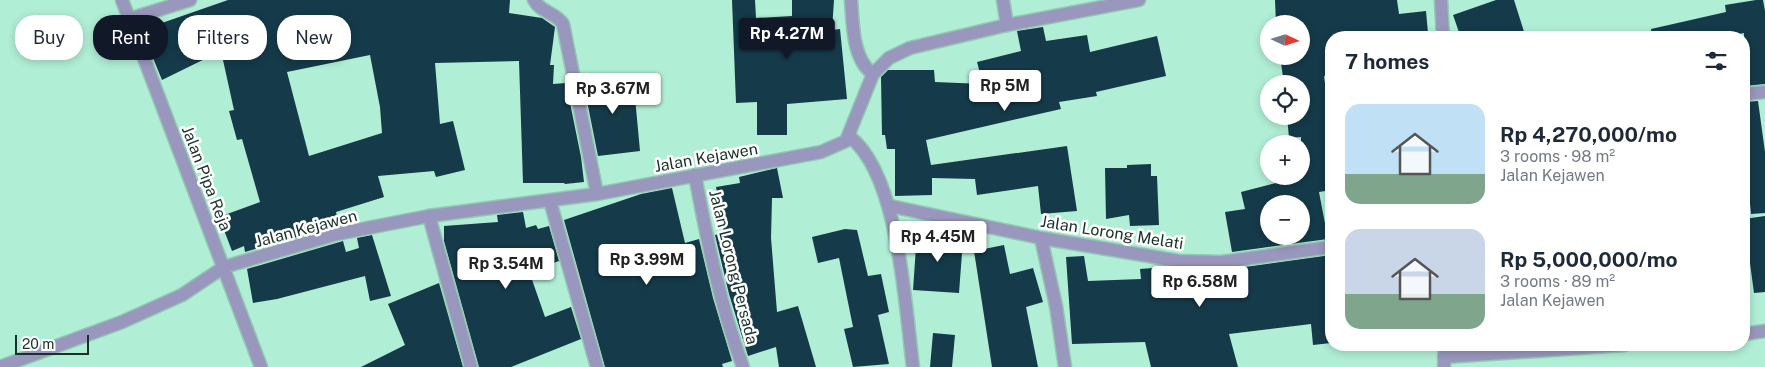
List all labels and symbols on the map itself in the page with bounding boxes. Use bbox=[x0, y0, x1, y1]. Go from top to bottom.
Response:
north arrow bbox=[1260, 15, 1310, 65]
pin: Rp 4.27M bbox=[735, 18, 839, 60]
pin: Rp 5M bbox=[970, 70, 1040, 112]
pin: Rp 3.67M bbox=[561, 72, 665, 115]
street label: Jalan Pipa Reja bbox=[178, 123, 235, 233]
street label: Jalan Kejawen bbox=[653, 139, 759, 176]
street label: Jalan Lorong Persada bbox=[705, 188, 762, 346]
street label: Jalan Kejawen bbox=[253, 206, 359, 251]
street label: Jalan Lorong Melati bbox=[1039, 212, 1185, 253]
pin: Rp 4.45M bbox=[886, 220, 990, 263]
pin: Rp 3.99M bbox=[595, 244, 699, 286]
pin: Rp 3.54M bbox=[454, 248, 558, 290]
pin: Rp 6.58M bbox=[1148, 266, 1252, 308]
scale bar bbox=[15, 332, 89, 355]

